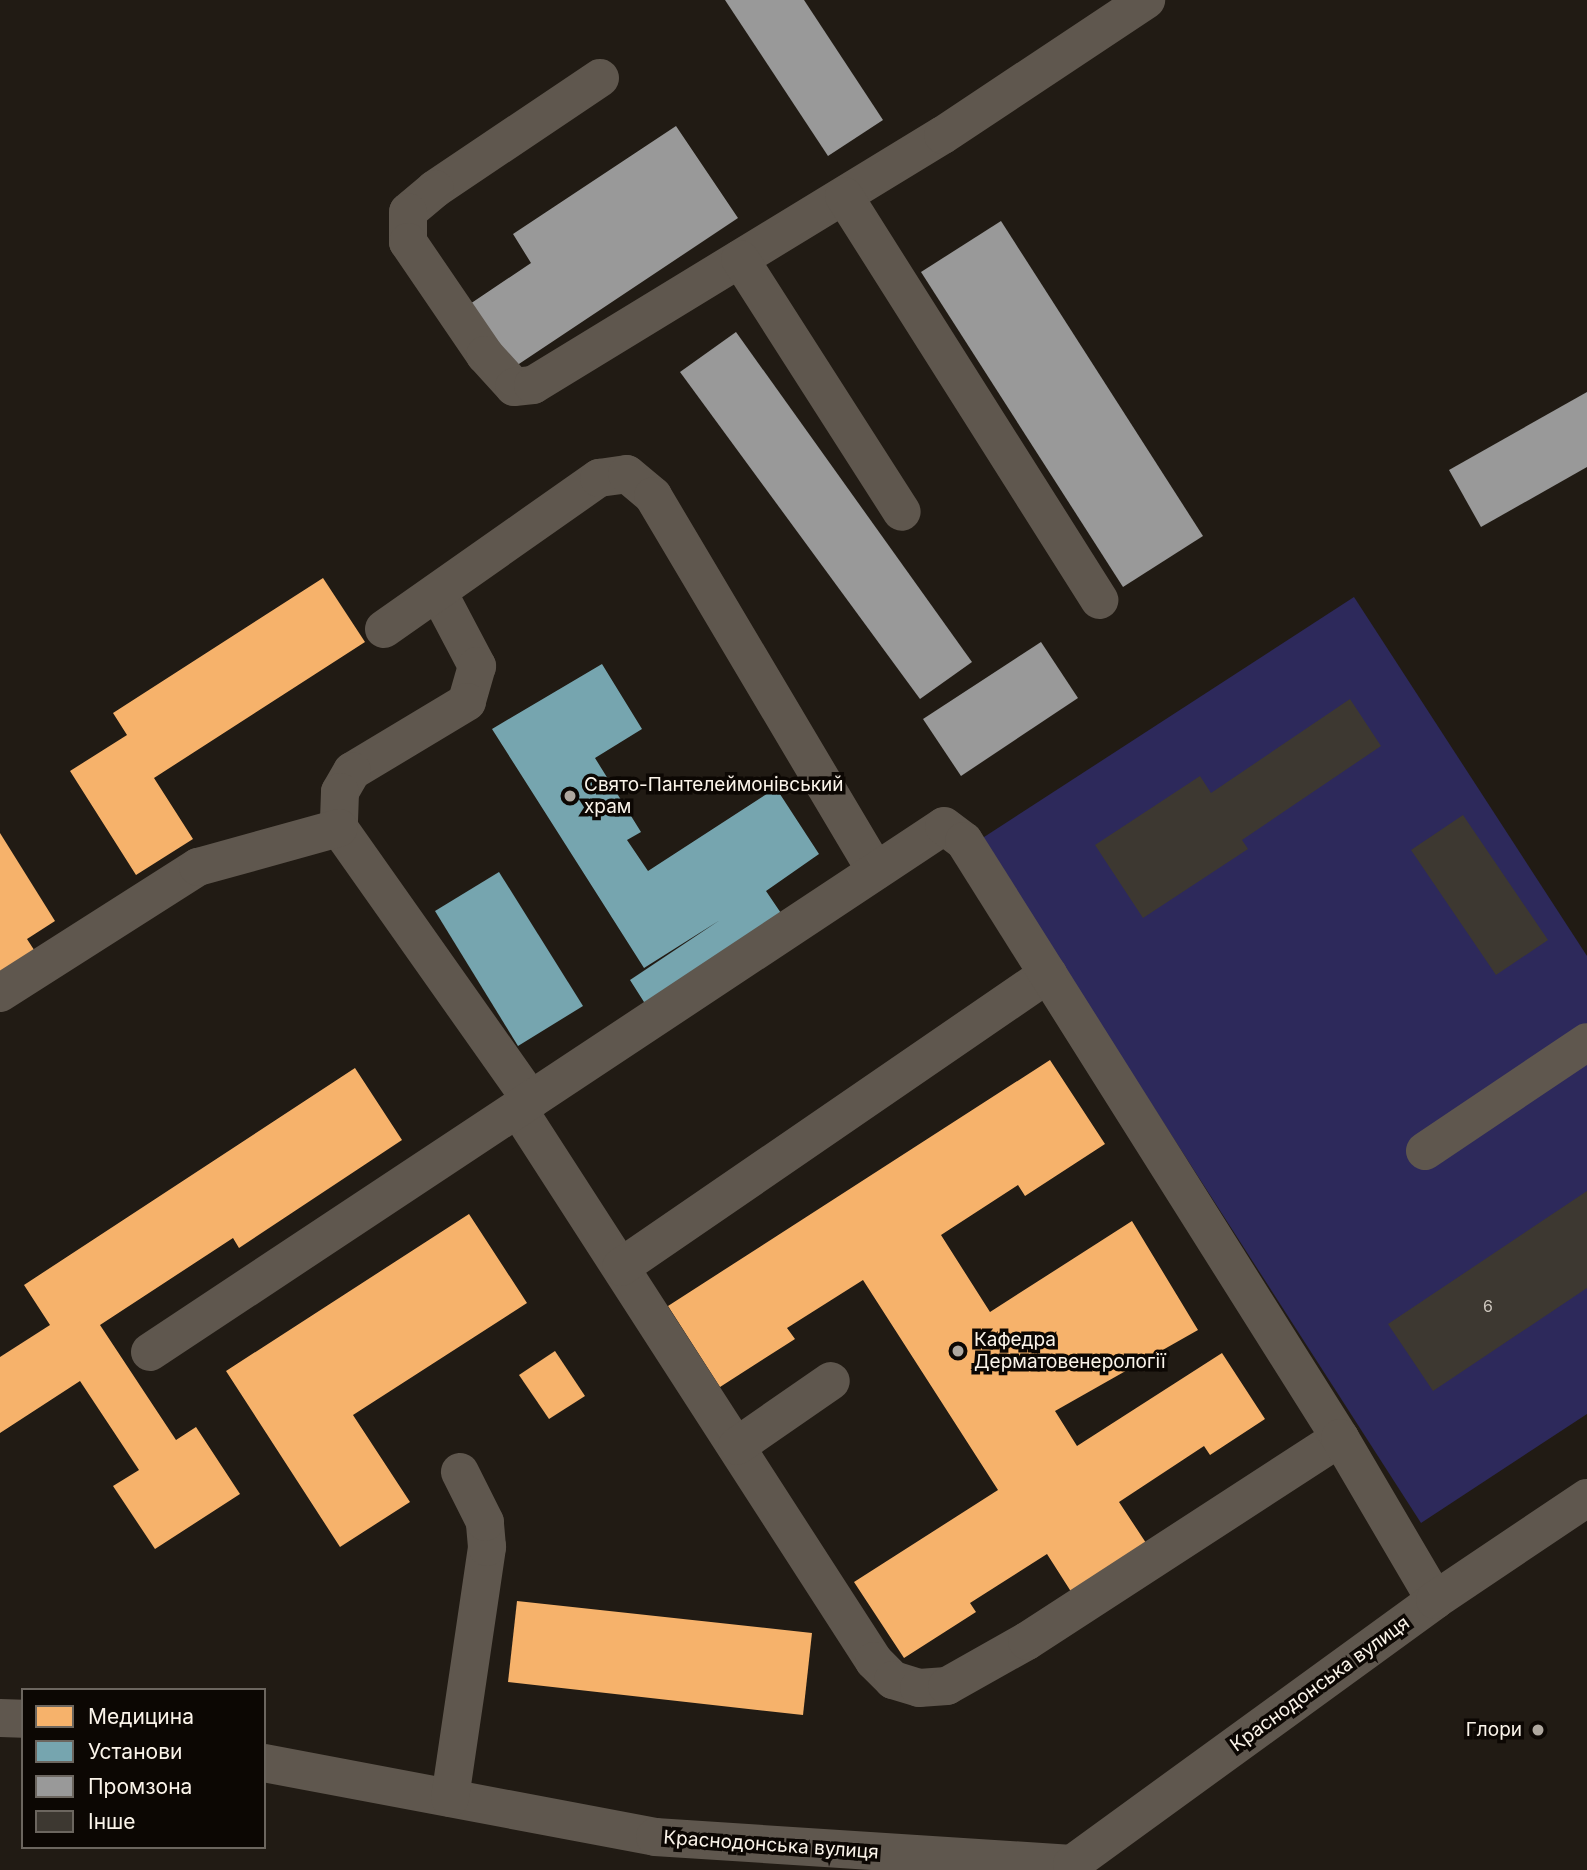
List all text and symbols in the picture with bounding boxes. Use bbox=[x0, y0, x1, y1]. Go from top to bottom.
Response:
place label: Свято-Пантелеймонівський храм bbox=[584, 774, 844, 818]
marker: Свято-Пантелеймонівський храм bbox=[562, 788, 578, 804]
house number: 6 bbox=[1483, 1296, 1493, 1316]
place label: Кафедра Дерматовенерології bbox=[974, 1329, 1166, 1373]
marker: Кафедра Дерматовенерології bbox=[948, 1341, 968, 1361]
street label: Краснодонська вулиця bbox=[1226, 1611, 1414, 1757]
legend bbox=[21, 1688, 266, 1849]
text: Медицина bbox=[88, 1704, 194, 1729]
place label: Глори bbox=[1466, 1719, 1522, 1741]
marker: Глори bbox=[1528, 1720, 1548, 1740]
text: Установи bbox=[88, 1739, 182, 1764]
text: Промзона bbox=[88, 1774, 192, 1799]
text: Інше bbox=[88, 1809, 136, 1834]
street label: Краснодонська вулиця bbox=[663, 1826, 879, 1864]

